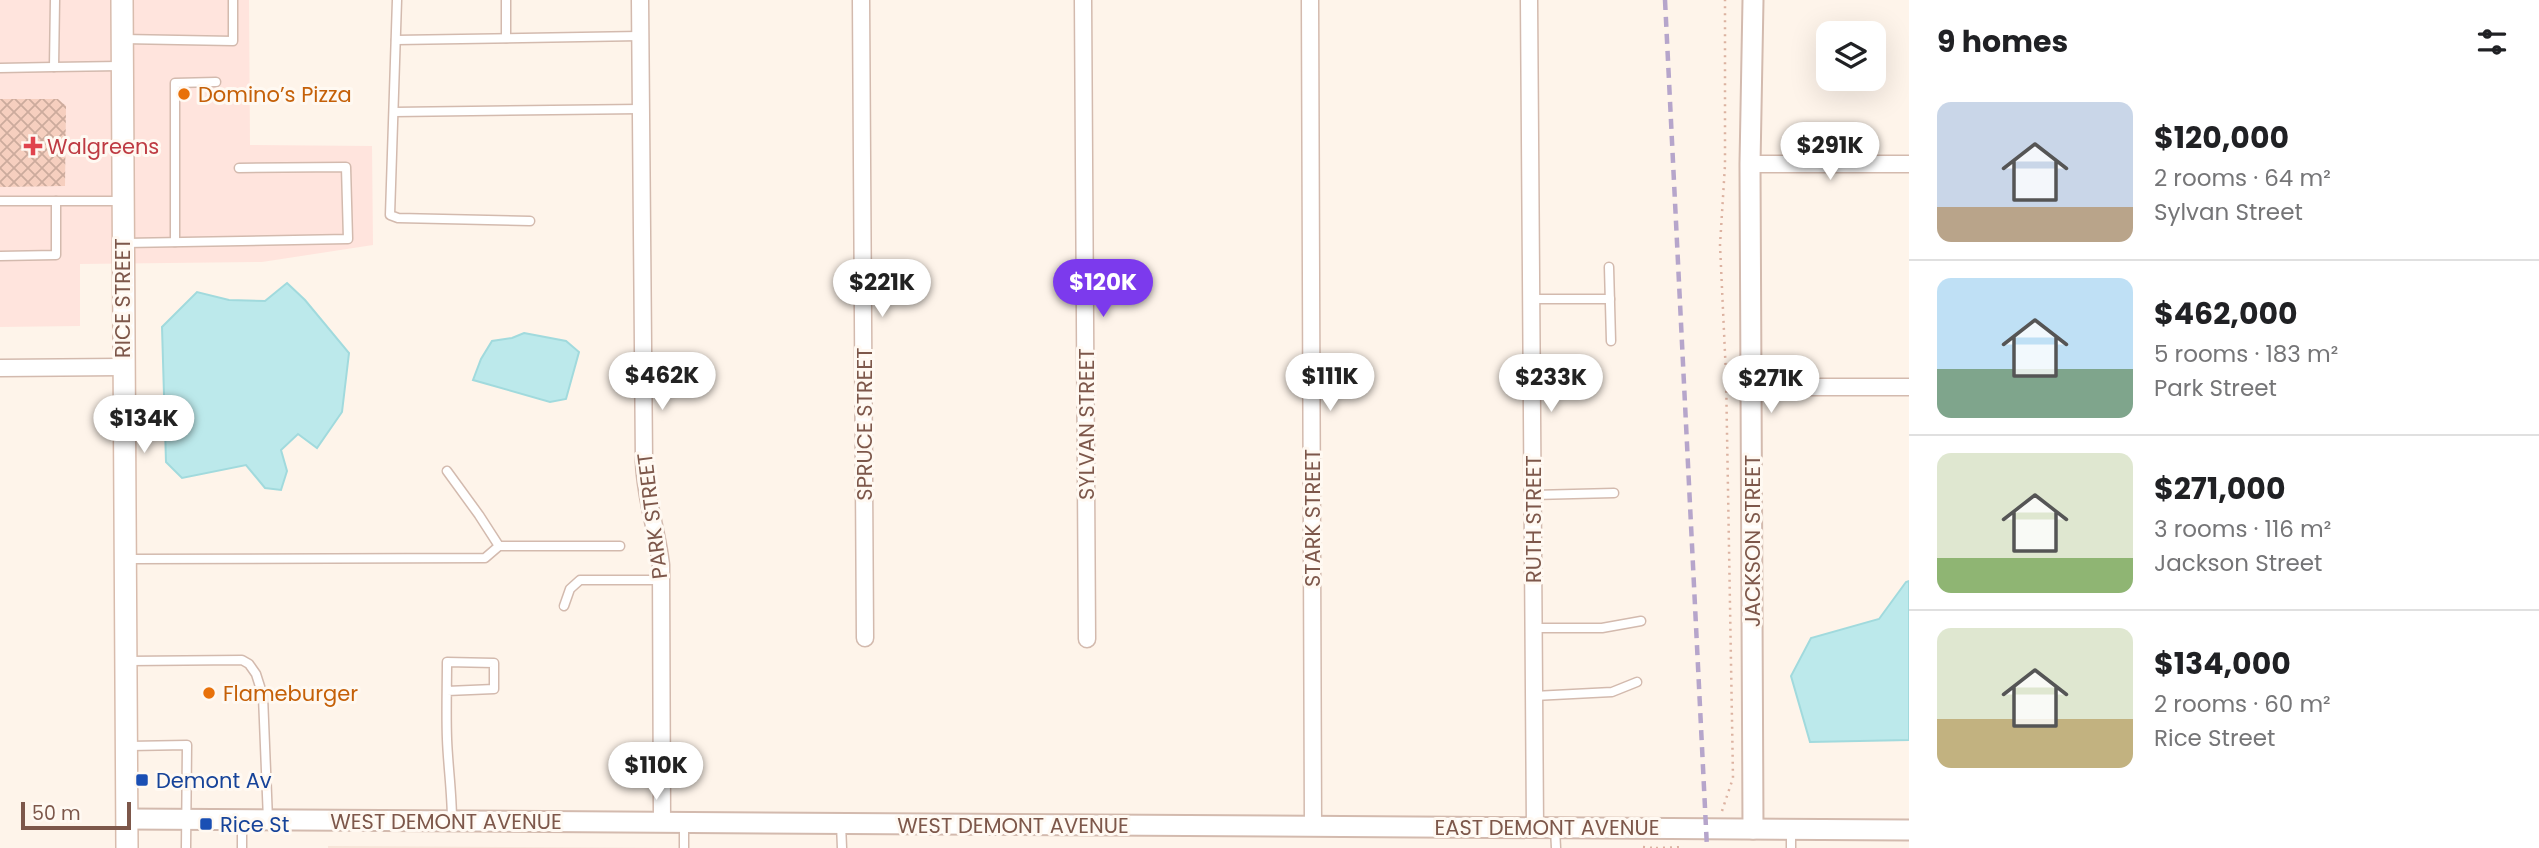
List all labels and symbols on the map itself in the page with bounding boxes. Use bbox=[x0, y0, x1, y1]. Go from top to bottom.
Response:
place label: Domino’s Pizza bbox=[198, 80, 352, 109]
marker: Domino’s Pizza bbox=[176, 86, 192, 102]
pin: $291K bbox=[1781, 122, 1879, 182]
place label: Walgreens bbox=[47, 132, 159, 161]
marker: Walgreens bbox=[25, 138, 41, 154]
street label: RICE STREET bbox=[108, 238, 137, 358]
pin: $221K bbox=[833, 260, 931, 319]
pin: $120K bbox=[1054, 260, 1152, 319]
street label: SPRUCE STREET bbox=[850, 347, 879, 501]
street label: SYLVAN STREET bbox=[1072, 348, 1101, 500]
pin: $462K bbox=[613, 352, 711, 412]
pin: $111K bbox=[1281, 354, 1379, 413]
pin: $233K bbox=[1502, 354, 1600, 414]
pin: $271K bbox=[1722, 356, 1820, 415]
pin: $134K bbox=[95, 396, 193, 455]
street label: STARK STREET bbox=[1298, 449, 1327, 587]
street label: PARK STREET bbox=[630, 451, 674, 581]
street label: RUTH STREET bbox=[1519, 455, 1548, 583]
street label: JACKSON STREET bbox=[1738, 455, 1767, 627]
place label: Flameburger bbox=[223, 679, 358, 708]
marker: Flameburger bbox=[201, 685, 217, 701]
pin: $110K bbox=[607, 742, 705, 802]
place label: Demont Av bbox=[156, 766, 272, 795]
marker: Demont Av bbox=[134, 772, 150, 788]
scale bar bbox=[21, 799, 131, 831]
street label: WEST DEMONT AVENUE bbox=[330, 807, 562, 836]
place label: Rice St bbox=[220, 810, 289, 839]
street label: WEST DEMONT AVENUE bbox=[897, 811, 1129, 840]
street label: EAST DEMONT AVENUE bbox=[1435, 813, 1660, 842]
marker: Rice St bbox=[198, 816, 214, 832]

